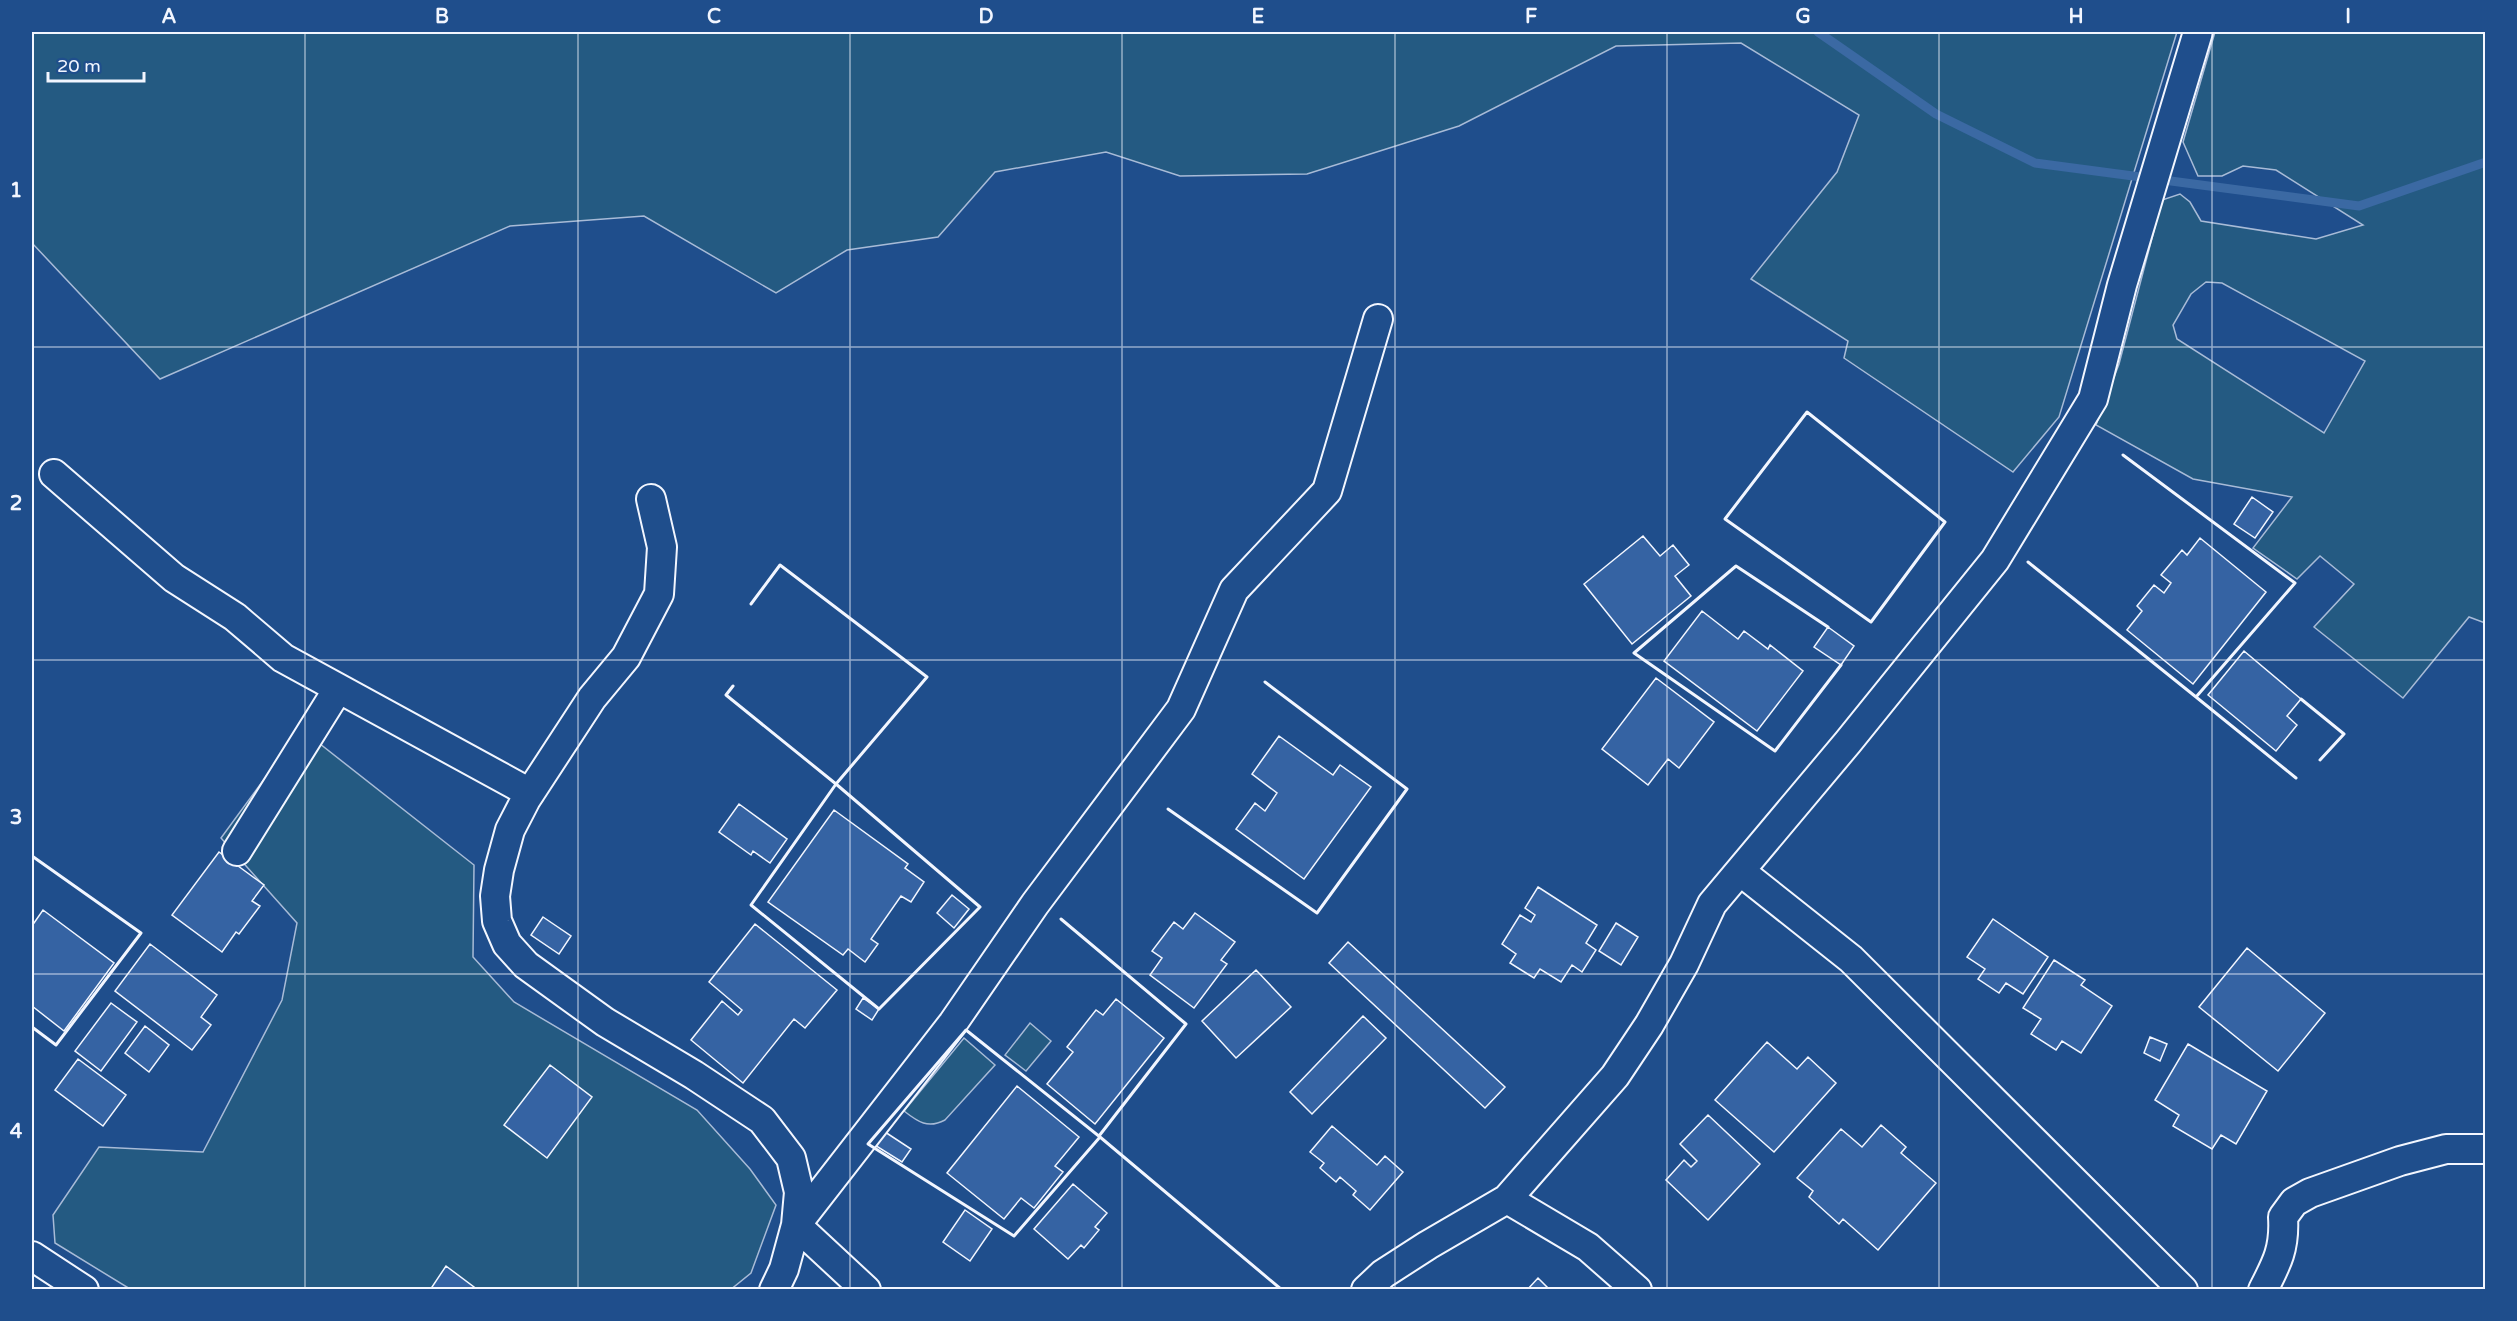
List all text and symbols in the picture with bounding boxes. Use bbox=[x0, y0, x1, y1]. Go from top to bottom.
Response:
text: A bbox=[162, 5, 177, 29]
text: B bbox=[435, 5, 449, 29]
text: C bbox=[707, 5, 721, 29]
text: D bbox=[978, 5, 994, 29]
text: E bbox=[1252, 5, 1265, 29]
text: F bbox=[1525, 5, 1537, 29]
text: G bbox=[1795, 5, 1811, 29]
text: H bbox=[2068, 5, 2084, 29]
text: I bbox=[2345, 5, 2351, 29]
scale bar bbox=[48, 45, 144, 83]
text: 20 m bbox=[57, 55, 101, 77]
text: 1 bbox=[10, 179, 22, 203]
text: 2 bbox=[10, 492, 22, 516]
text: 3 bbox=[10, 806, 22, 830]
text: 4 bbox=[10, 1120, 23, 1144]

